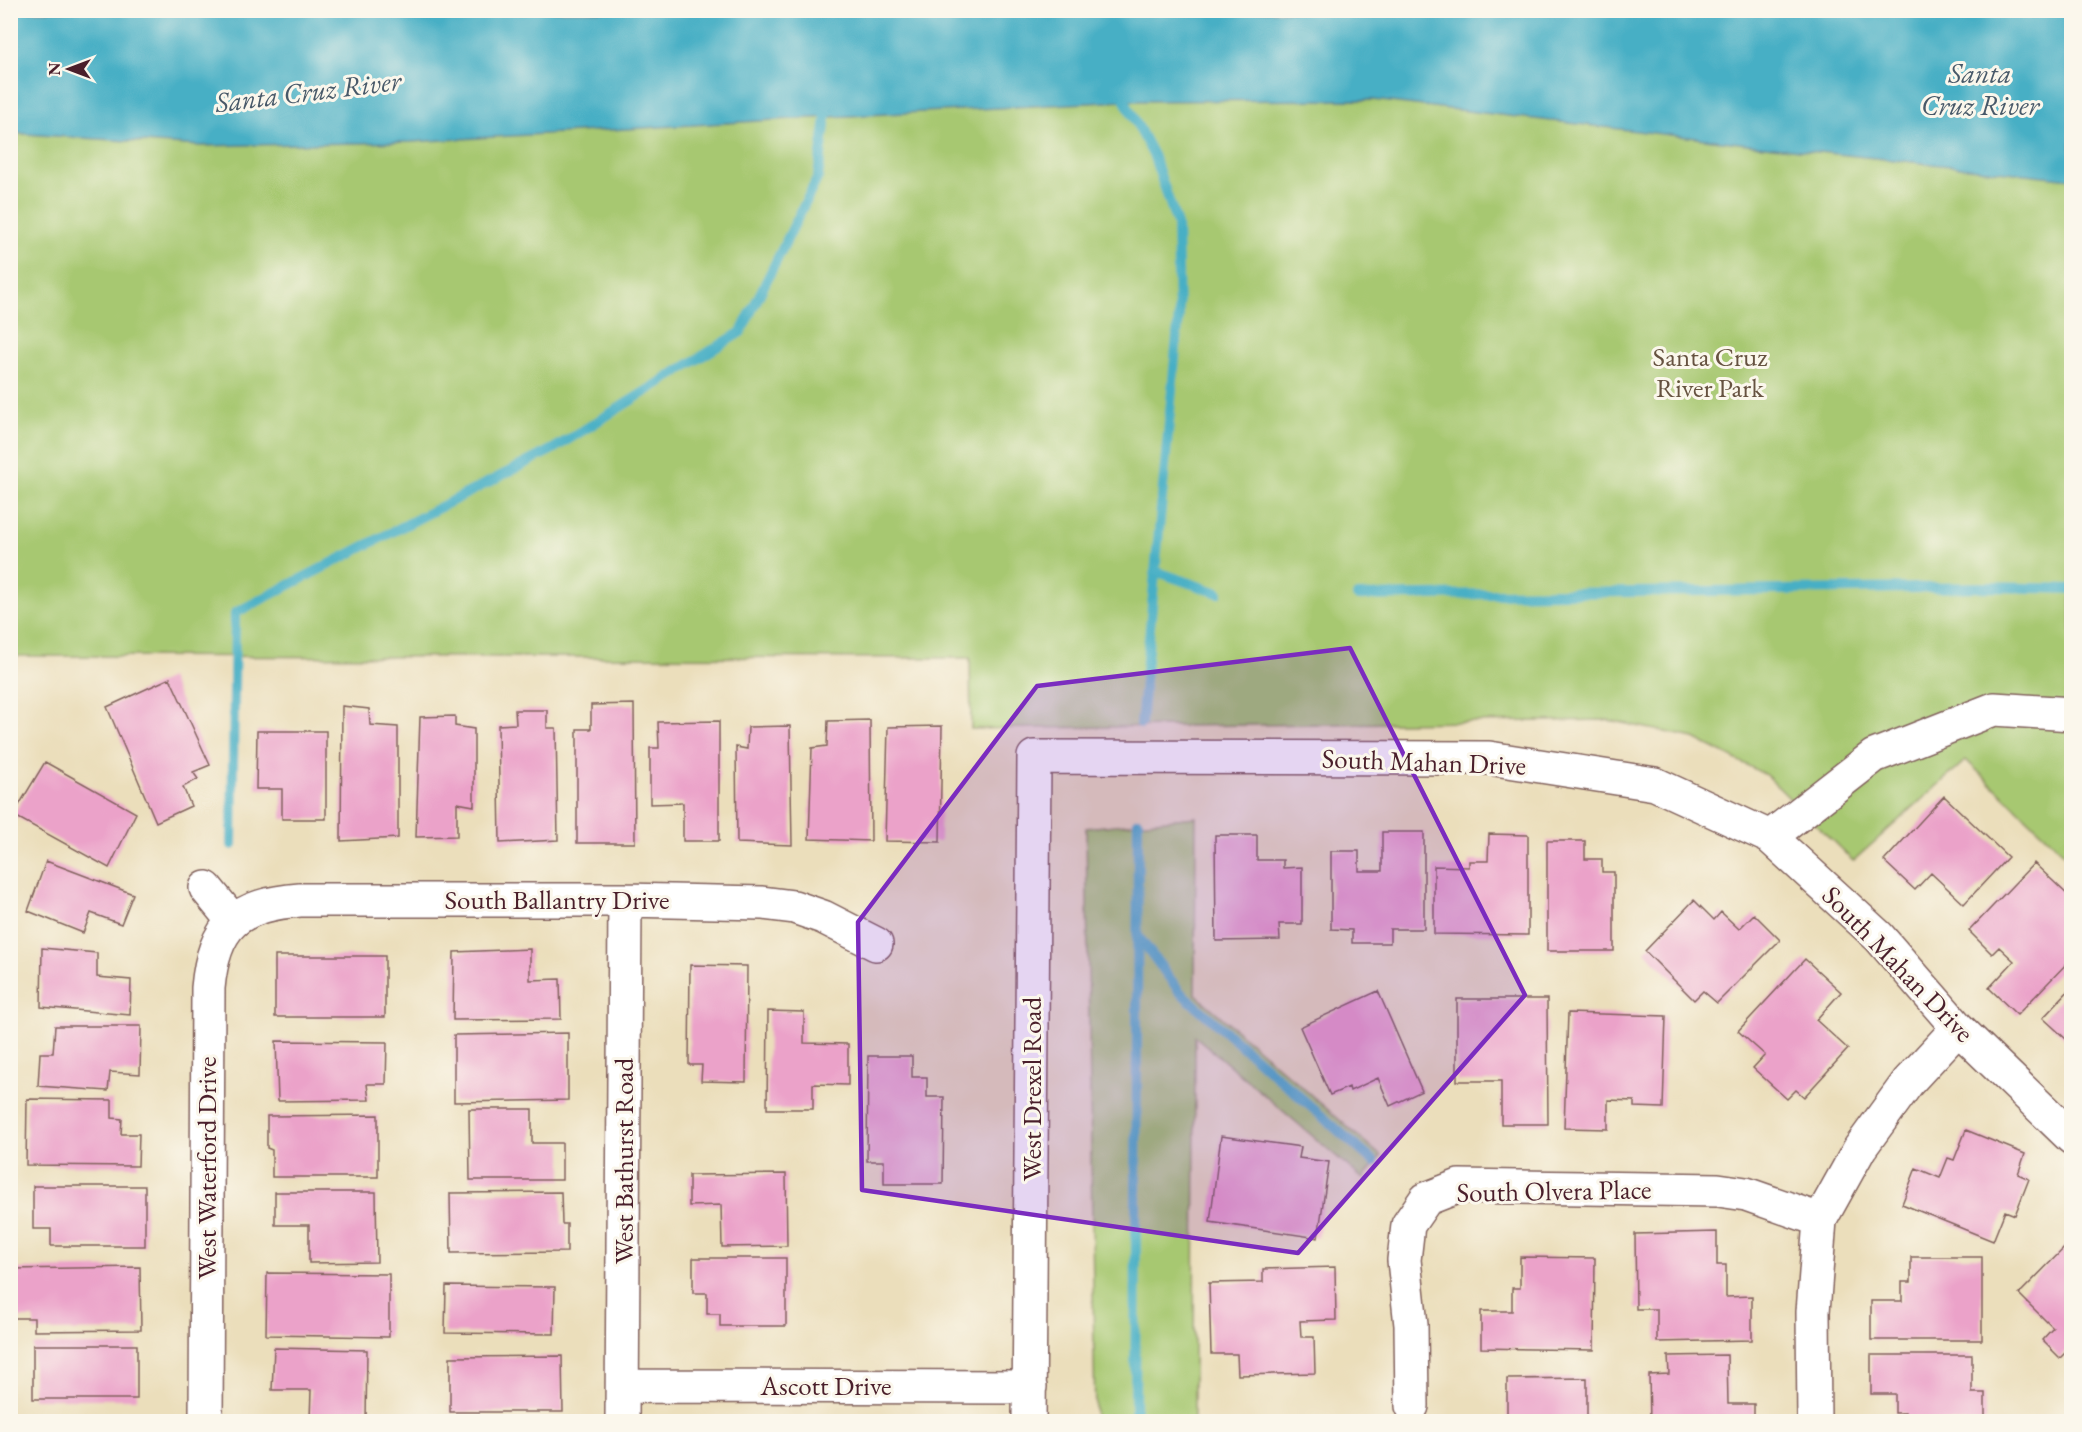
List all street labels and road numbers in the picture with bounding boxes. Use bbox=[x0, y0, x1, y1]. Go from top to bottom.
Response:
street label: South Mahan Drive bbox=[1321, 740, 1527, 783]
street label: South Mahan Drive bbox=[1815, 878, 1982, 1049]
street label: South Ballantry Drive bbox=[445, 882, 669, 917]
street label: West Drexel Road bbox=[1014, 996, 1049, 1181]
street label: West Waterford Drive bbox=[189, 1056, 224, 1280]
street label: West Bathurst Road bbox=[606, 1057, 641, 1264]
street label: South Olvera Place bbox=[1456, 1171, 1652, 1210]
street label: Ascott Drive bbox=[759, 1368, 892, 1403]

